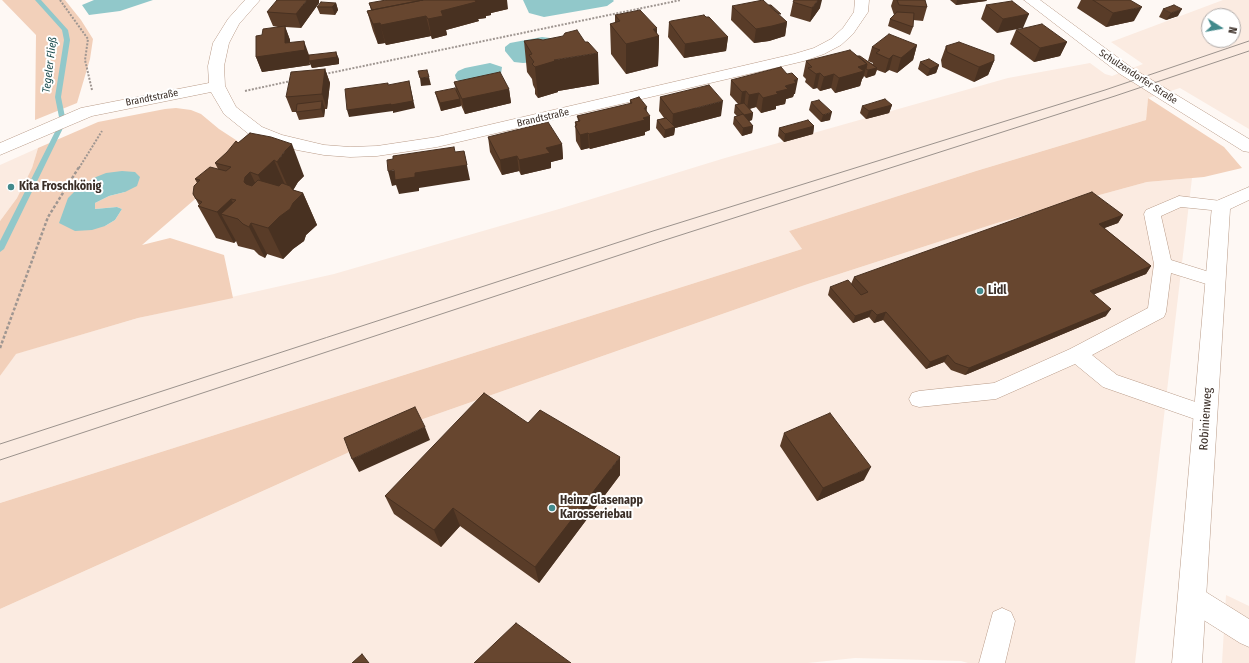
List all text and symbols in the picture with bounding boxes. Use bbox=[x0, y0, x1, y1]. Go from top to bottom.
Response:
north arrow bbox=[1201, 8, 1241, 48]
text: N bbox=[1225, 26, 1239, 35]
water label: Tegeler Fließ bbox=[40, 36, 60, 94]
street label: Schulzendorfer Straße bbox=[1097, 47, 1179, 107]
street label: Brandtstraße bbox=[125, 87, 179, 109]
street label: Brandtstraße bbox=[516, 106, 570, 130]
place label: Kita Froschkönig bbox=[19, 180, 101, 194]
marker: Kita Froschkönig bbox=[6, 182, 16, 192]
place label: Lidl bbox=[988, 284, 1007, 298]
marker: Lidl bbox=[975, 286, 985, 296]
street label: Robinienweg bbox=[1197, 387, 1215, 451]
place label: Heinz Glasenapp Karosseriebau bbox=[560, 494, 643, 522]
marker: Heinz Glasenapp Karosseriebau bbox=[547, 503, 557, 513]

